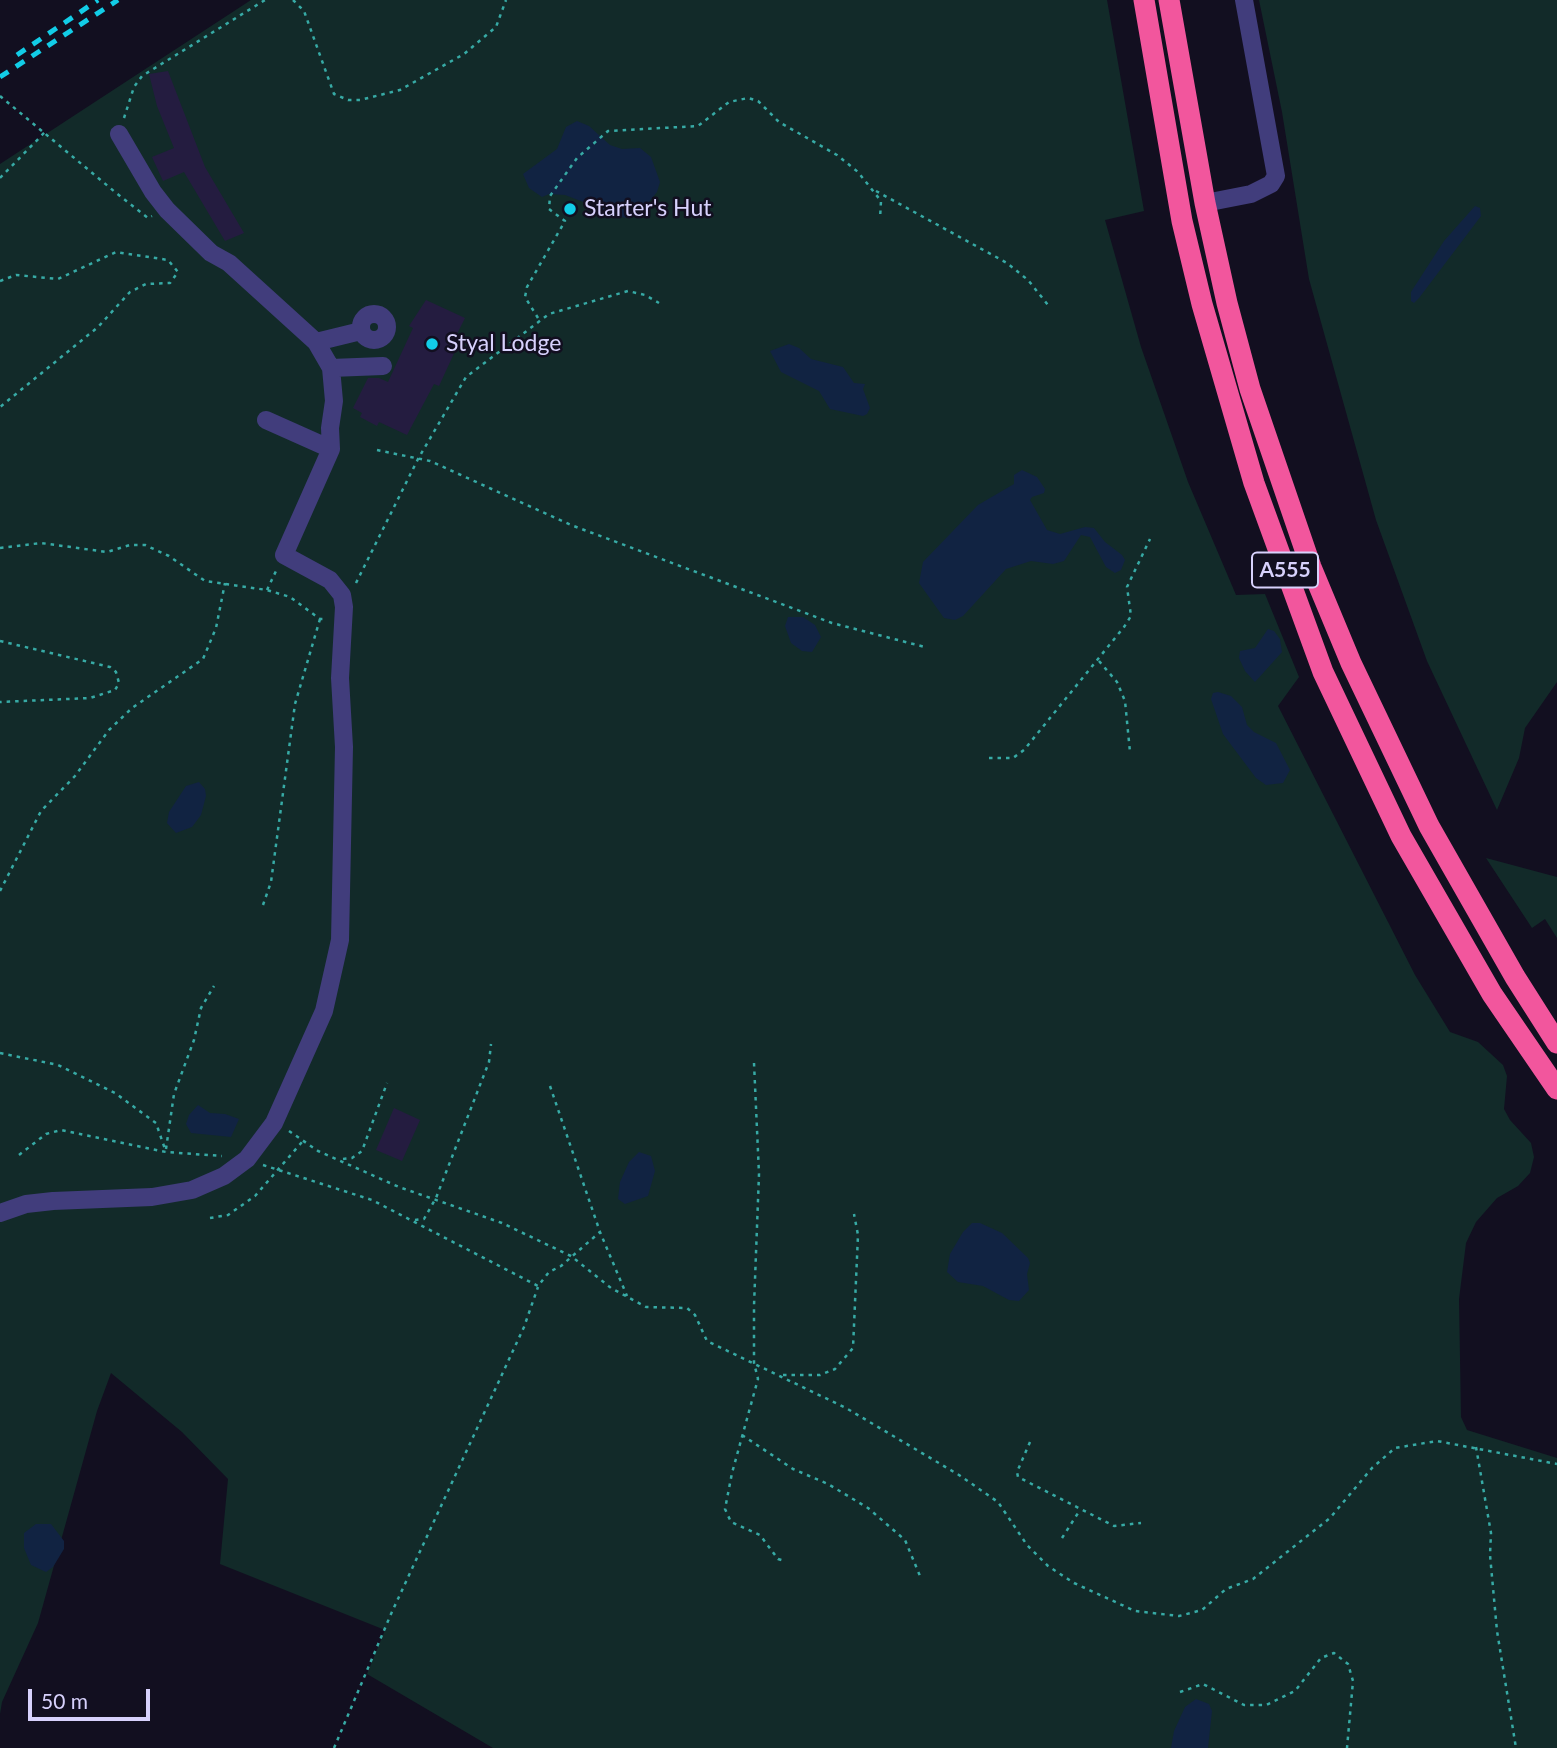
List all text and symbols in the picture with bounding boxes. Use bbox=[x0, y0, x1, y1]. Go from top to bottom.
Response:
place label: Starter's Hut bbox=[584, 195, 711, 223]
marker: Starter's Hut bbox=[562, 201, 578, 217]
place label: Styal Lodge bbox=[446, 330, 561, 358]
marker: Styal Lodge bbox=[424, 336, 440, 352]
road number: A555 bbox=[1252, 552, 1318, 588]
scale bar bbox=[32, 1674, 154, 1718]
text: 50 m bbox=[41, 1688, 88, 1713]

